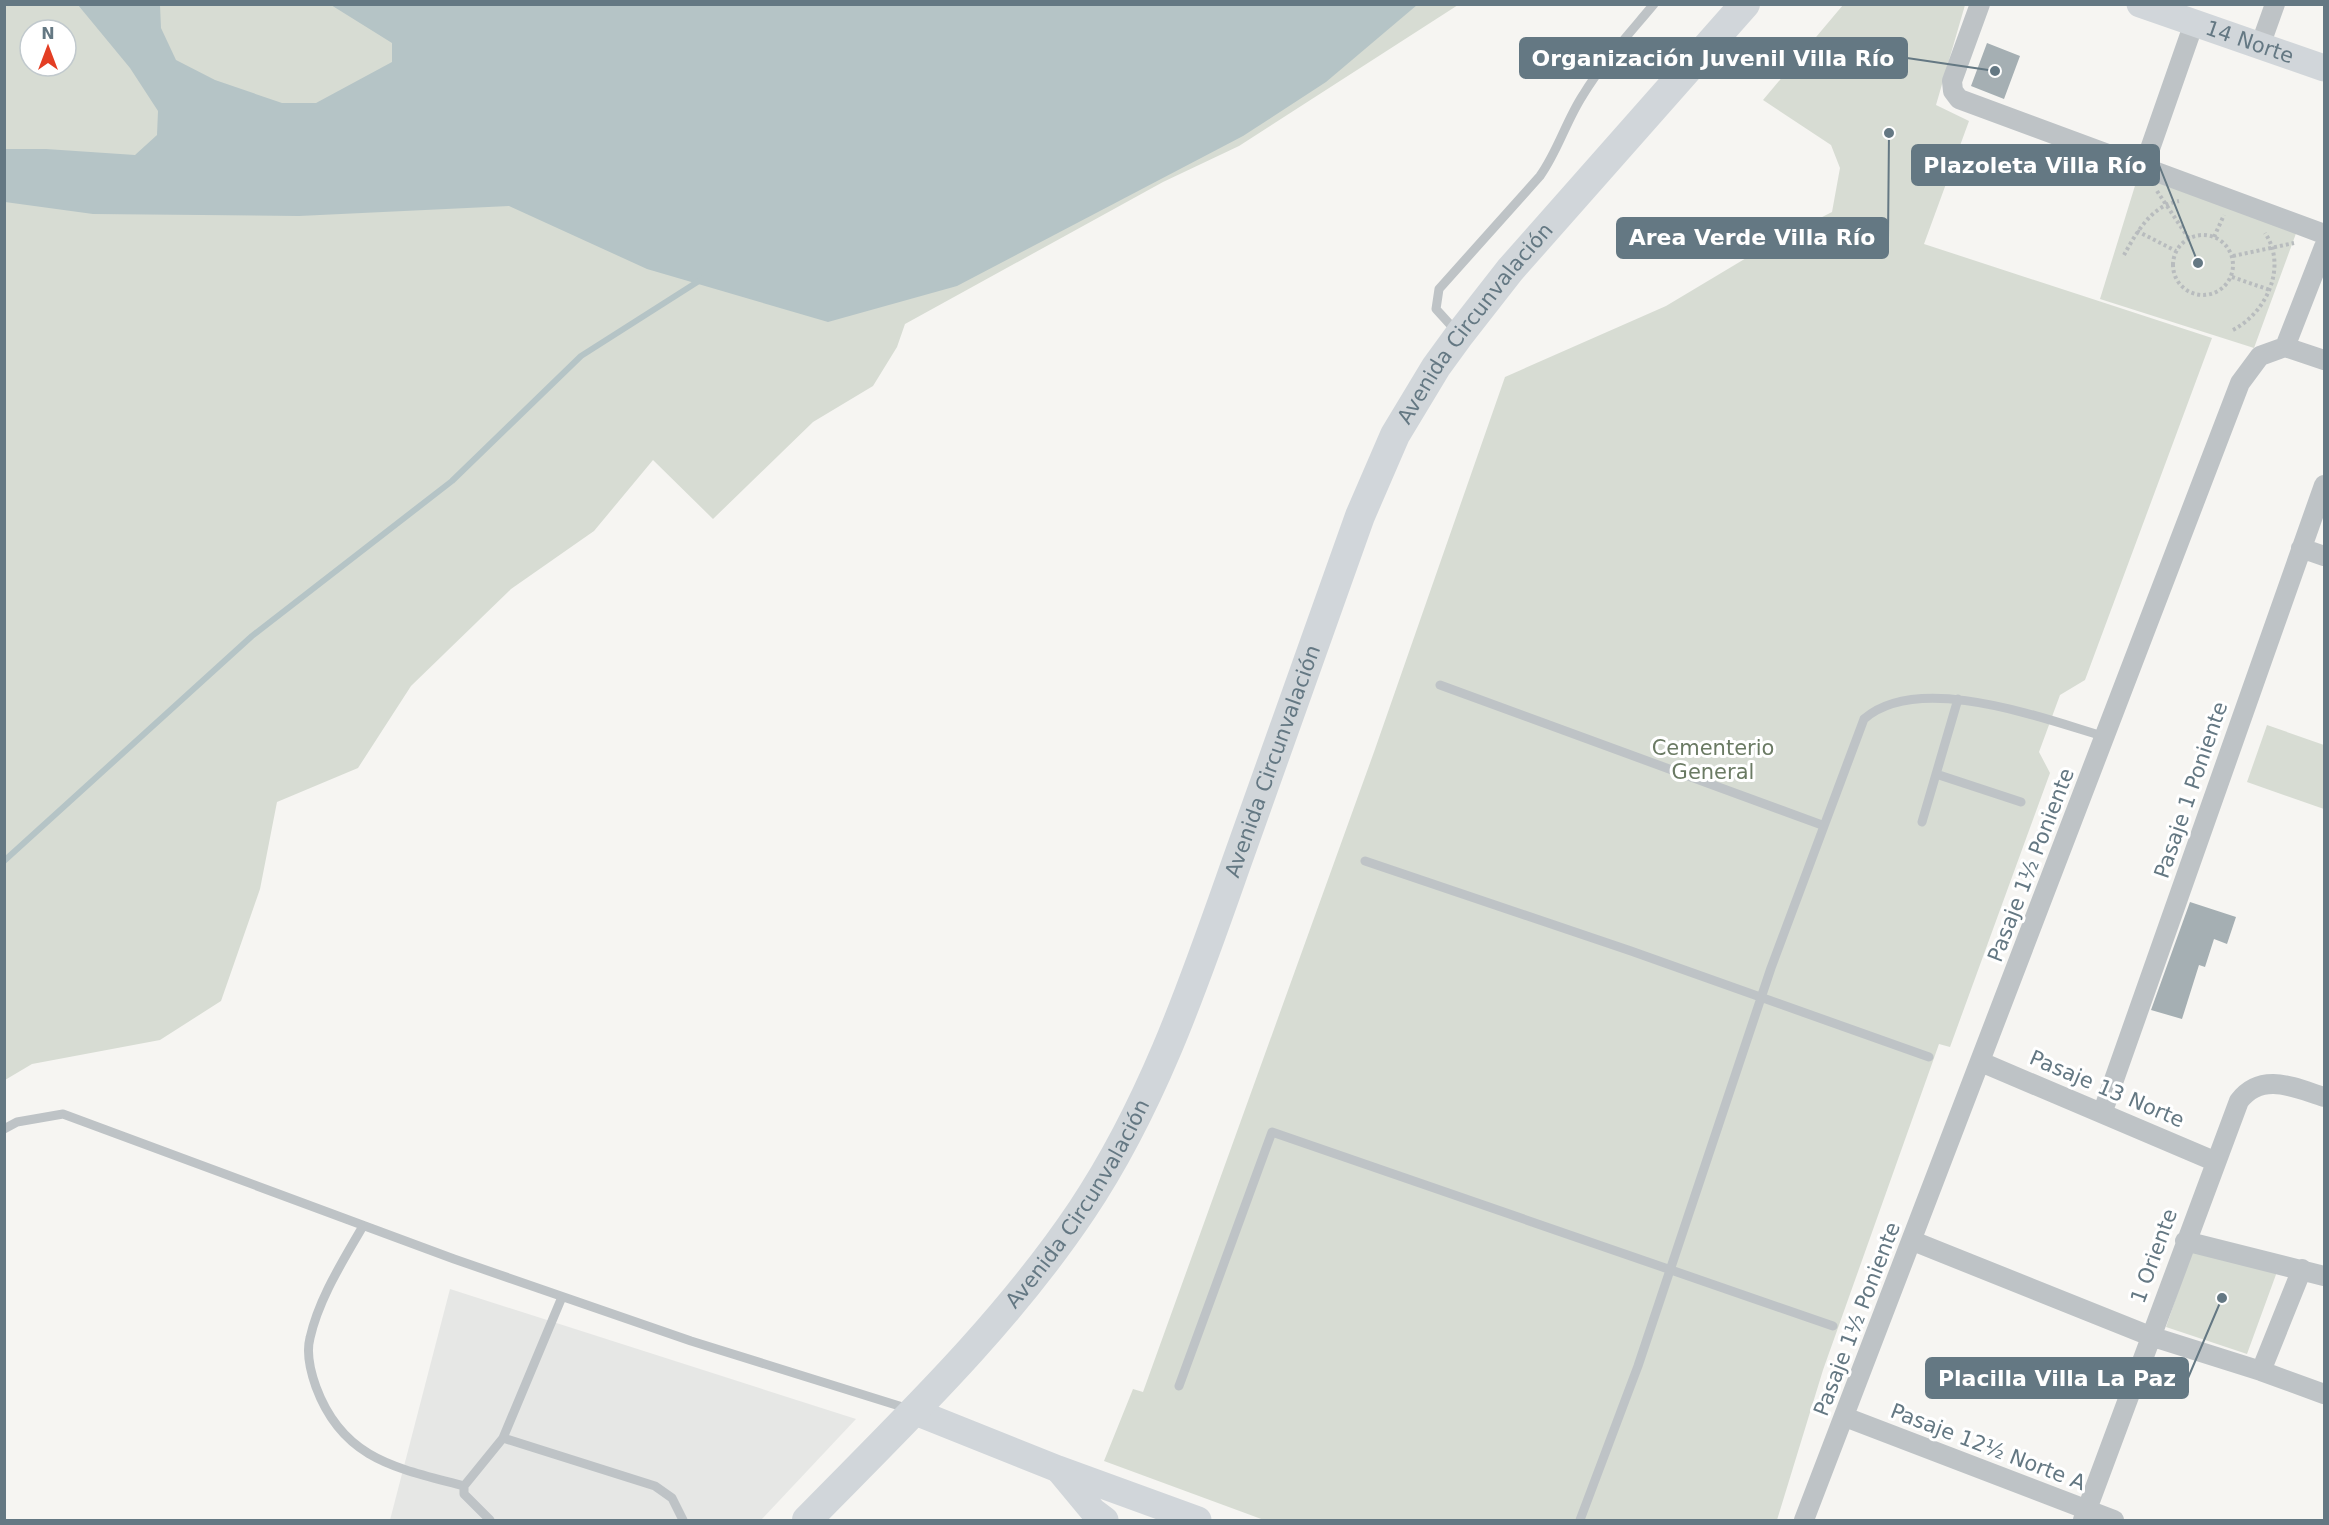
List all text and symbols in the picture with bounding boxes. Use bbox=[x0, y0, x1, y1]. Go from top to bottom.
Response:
street label: 14 Norte bbox=[2202, 16, 2297, 69]
north arrow bbox=[18, 18, 78, 78]
text: N bbox=[41, 24, 55, 43]
callout: Organización Juvenil Villa Río bbox=[1520, 38, 1907, 78]
text: Organización Juvenil Villa Río bbox=[1532, 46, 1894, 71]
callout: Plazoleta Villa Río bbox=[1912, 145, 2159, 185]
text: Plazoleta Villa Río bbox=[1923, 153, 2147, 178]
street label: Avenida Circunvalación bbox=[1392, 218, 1558, 428]
callout: Area Verde Villa Río bbox=[1617, 218, 1888, 258]
text: Area Verde Villa Río bbox=[1629, 225, 1875, 250]
street label: Avenida Circunvalación bbox=[1220, 642, 1325, 881]
street label: Pasaje 1 Poniente bbox=[2150, 699, 2232, 881]
park label: Cementerio General bbox=[1652, 736, 1774, 784]
street label: Pasaje 1½ Poniente bbox=[1983, 765, 2079, 965]
street label: Pasaje 13 Norte bbox=[2026, 1046, 2188, 1132]
street label: Avenida Circunvalación bbox=[1001, 1096, 1154, 1313]
street label: 1 Oriente bbox=[2126, 1206, 2182, 1306]
street label: Pasaje 1½ Poniente bbox=[1809, 1219, 1905, 1419]
callout: Placilla Villa La Paz bbox=[1926, 1358, 2188, 1398]
text: Placilla Villa La Paz bbox=[1938, 1366, 2176, 1391]
street label: Pasaje 12½ Norte A bbox=[1887, 1399, 2089, 1496]

